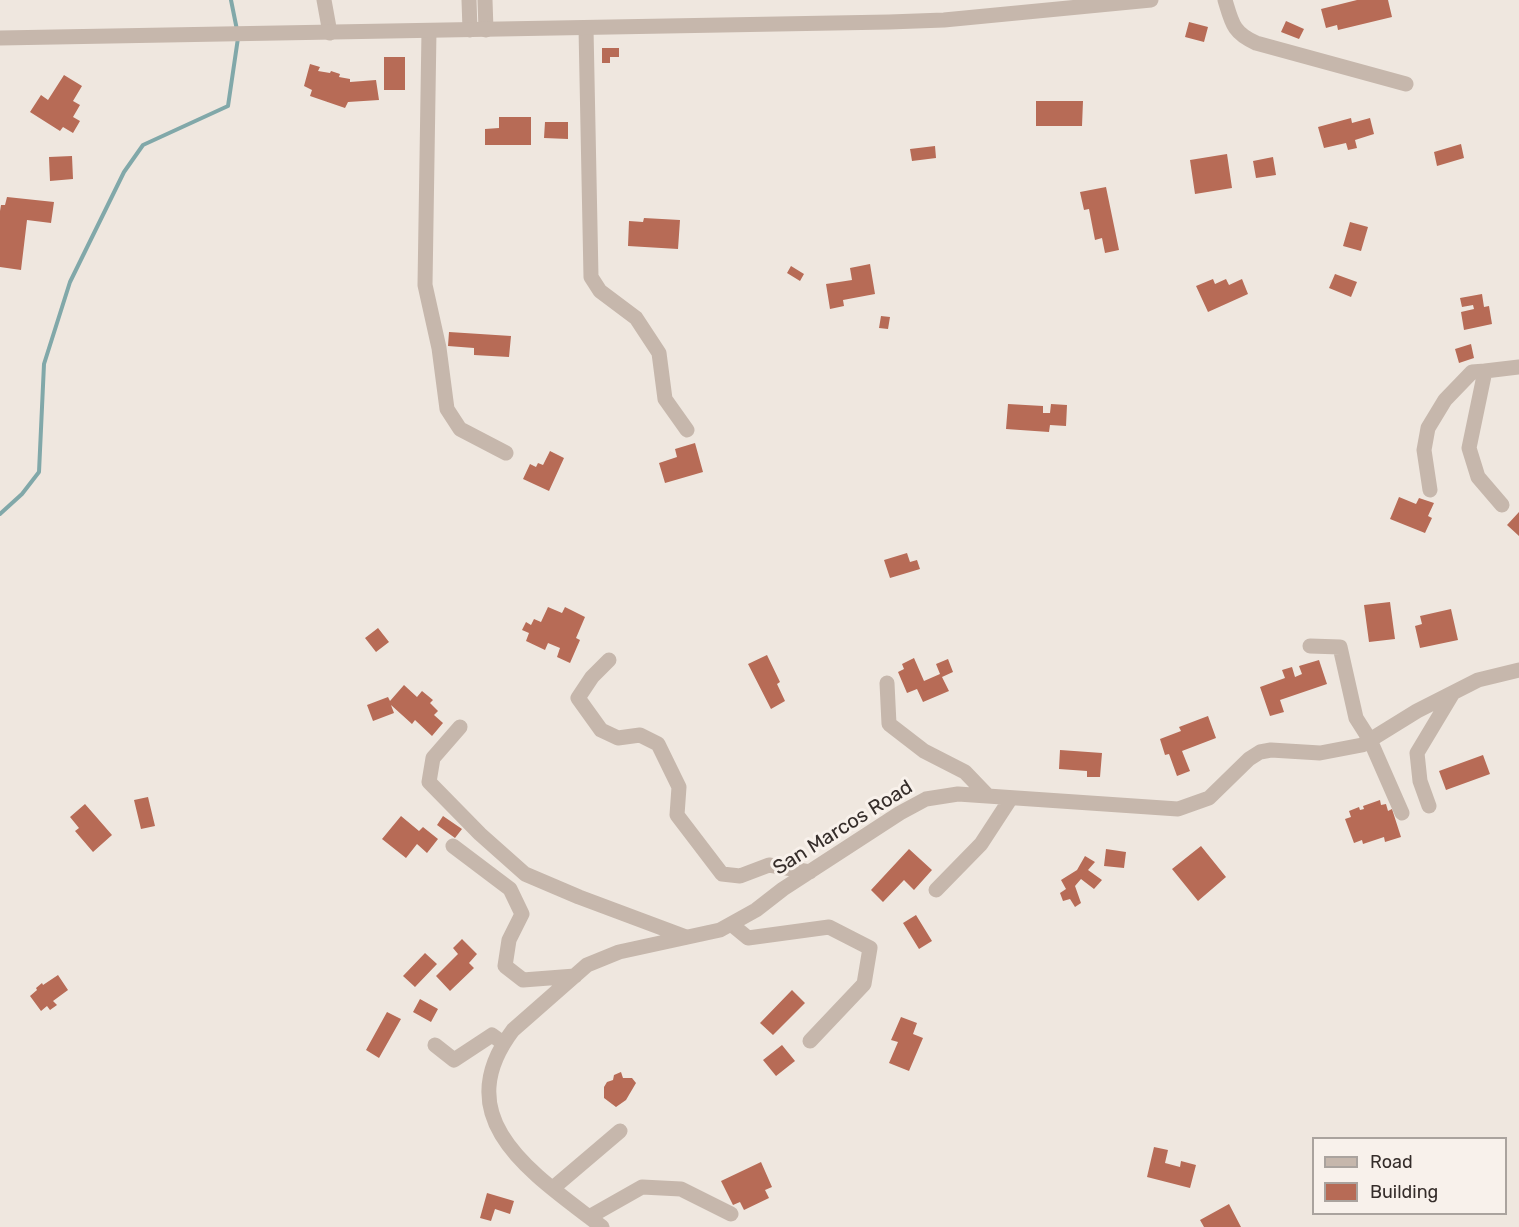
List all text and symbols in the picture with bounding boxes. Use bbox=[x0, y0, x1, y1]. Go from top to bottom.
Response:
street label: San Marcos Road bbox=[769, 775, 917, 881]
legend bbox=[1312, 1137, 1507, 1215]
text: Road bbox=[1370, 1151, 1413, 1173]
text: Building bbox=[1370, 1181, 1438, 1203]

